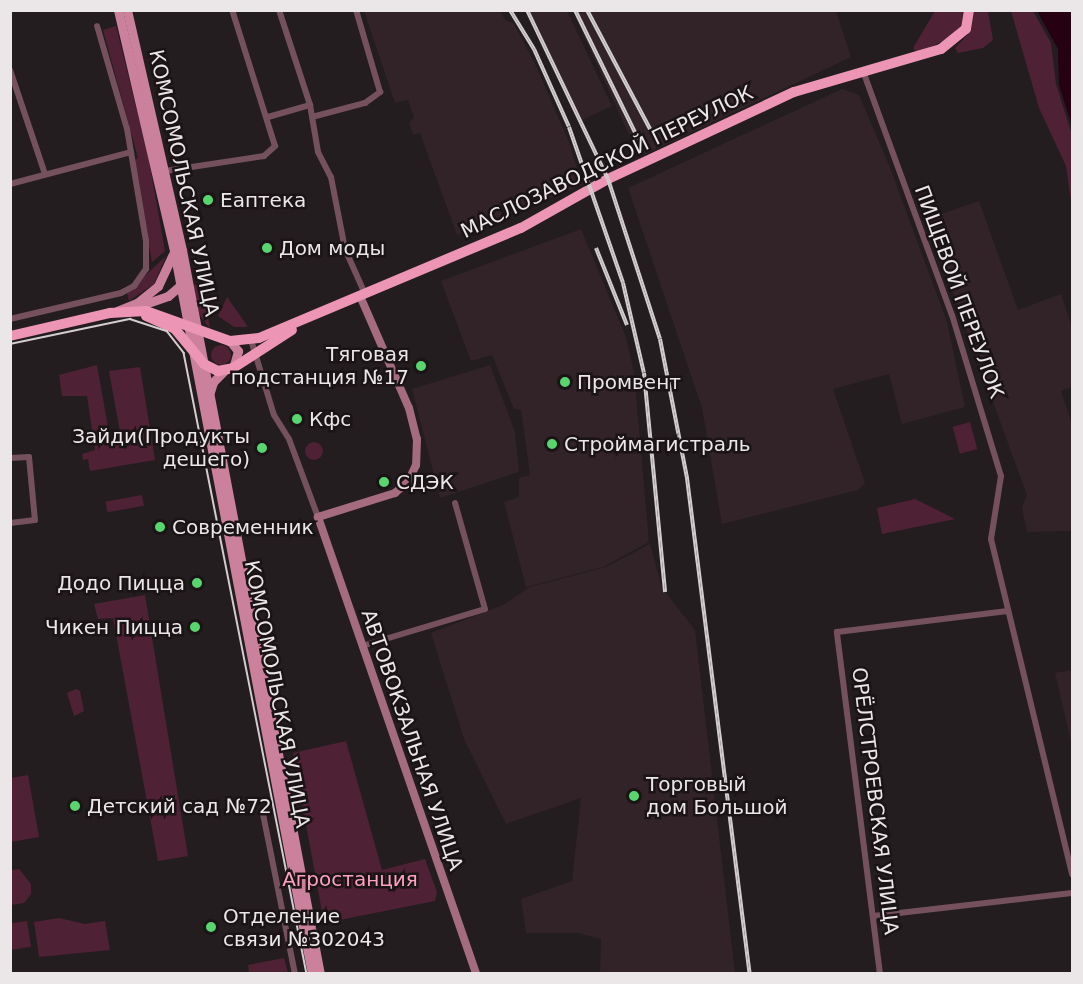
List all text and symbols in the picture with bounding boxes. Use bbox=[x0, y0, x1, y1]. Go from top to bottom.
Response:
street label: КОМСОМОЛЬСКАЯ УЛИЦА bbox=[144, 47, 224, 319]
street label: МАСЛОЗАВОДСКОЙ ПЕРЕУЛОК bbox=[457, 81, 757, 243]
street label: ПИЩЕВОЙ ПЕРЕУЛОК bbox=[909, 182, 1009, 402]
place label: Еаптека bbox=[220, 188, 306, 212]
marker: Еаптека bbox=[201, 193, 215, 207]
place label: Дом моды bbox=[279, 236, 385, 260]
marker: Дом моды bbox=[260, 241, 274, 255]
place label: Тяговая подстанция №17 bbox=[231, 342, 409, 389]
marker: Тяговая подстанция №17 bbox=[414, 359, 428, 373]
place label: Промвент bbox=[577, 370, 681, 394]
marker: Промвент bbox=[558, 375, 572, 389]
place label: Кфс bbox=[309, 407, 351, 431]
marker: Кфс bbox=[290, 412, 304, 426]
place label: Зайди(Продукты дешего) bbox=[72, 424, 250, 471]
place label: Строймагистраль bbox=[564, 432, 751, 456]
marker: Строймагистраль bbox=[545, 437, 559, 451]
marker: Зайди(Продукты дешего) bbox=[255, 441, 269, 455]
place label: СДЭК bbox=[396, 470, 454, 494]
marker: СДЭК bbox=[377, 475, 391, 489]
place label: Современник bbox=[172, 515, 314, 539]
marker: Современник bbox=[153, 520, 167, 534]
street label: КОМСОМОЛЬСКАЯ УЛИЦА bbox=[239, 558, 315, 830]
place label: Додо Пицца bbox=[57, 571, 185, 595]
marker: Додо Пицца bbox=[190, 576, 204, 590]
street label: АВТОВОКЗАЛЬНАЯ УЛИЦА bbox=[356, 606, 468, 874]
place label: Чикен Пицца bbox=[45, 615, 183, 639]
marker: Чикен Пицца bbox=[188, 620, 202, 634]
street label: ОРЁЛСТРОЕВСКАЯ УЛИЦА bbox=[847, 666, 903, 936]
place label: Торговый дом Большой bbox=[646, 772, 788, 819]
marker: Торговый дом Большой bbox=[627, 789, 641, 803]
place label: Детский сад №72 bbox=[87, 794, 272, 818]
marker: Детский сад №72 bbox=[68, 799, 82, 813]
park label: Агростанция bbox=[282, 867, 418, 891]
place label: Отделение связи №302043 bbox=[223, 904, 385, 951]
marker: Отделение связи №302043 bbox=[204, 920, 218, 934]

